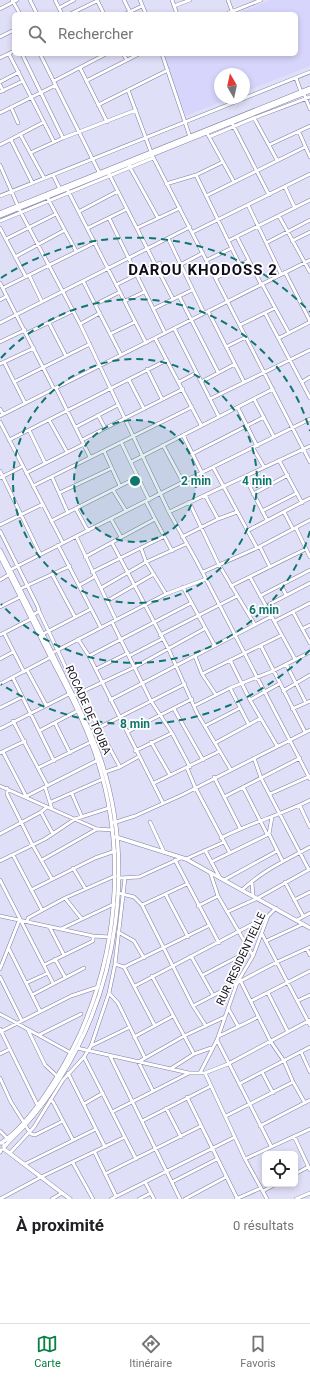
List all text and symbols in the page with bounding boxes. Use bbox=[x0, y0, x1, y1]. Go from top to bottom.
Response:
search box bbox=[12, 12, 298, 56]
icon: search bbox=[26, 23, 48, 45]
text: Rechercher bbox=[58, 25, 133, 43]
north arrow bbox=[214, 68, 250, 104]
district label: DAROU KHODOSS 2 bbox=[128, 261, 278, 279]
centre of rings bbox=[128, 474, 142, 488]
text: 2 min bbox=[181, 474, 211, 488]
text: 4 min bbox=[242, 474, 272, 488]
text: 6 min bbox=[249, 603, 279, 617]
street label: ROCADE DE TOUBA bbox=[63, 663, 114, 757]
text: 8 min bbox=[120, 717, 150, 731]
street label: RUR RESIDENTIELLE bbox=[214, 910, 268, 1008]
map controls bbox=[262, 1151, 298, 1187]
button: locate bbox=[262, 1151, 298, 1187]
text: À proximité bbox=[16, 1215, 104, 1235]
text: 0 résultats bbox=[233, 1218, 294, 1233]
tab: Carte bbox=[34, 1333, 61, 1370]
tab: Itinéraire bbox=[129, 1333, 172, 1370]
tab: Favoris bbox=[240, 1333, 276, 1370]

